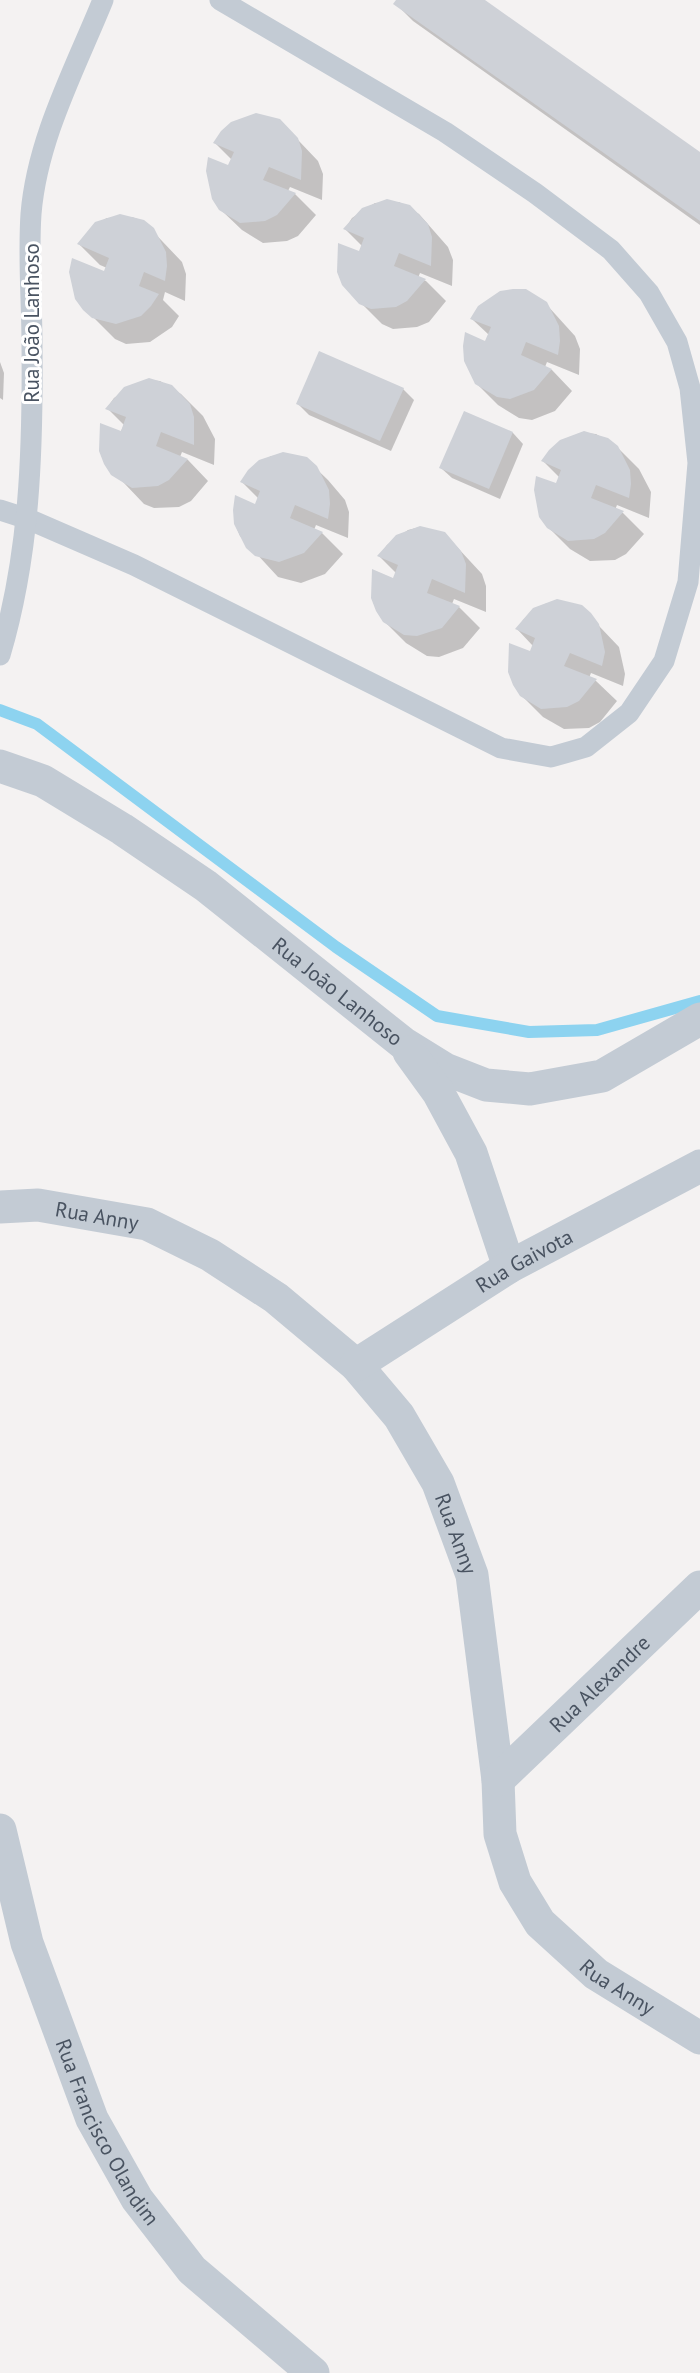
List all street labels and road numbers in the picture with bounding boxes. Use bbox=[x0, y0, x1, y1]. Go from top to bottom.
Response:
street label: Rua João Lanhoso bbox=[18, 243, 45, 403]
street label: Rua João Lanhoso bbox=[267, 931, 409, 1051]
street label: Rua Anny bbox=[53, 1195, 141, 1236]
street label: Rua Gaivota bbox=[470, 1222, 577, 1299]
street label: Rua Anny bbox=[429, 1489, 484, 1578]
street label: Rua Alexandre bbox=[543, 1629, 655, 1738]
street label: Rua Anny bbox=[574, 1952, 660, 2021]
street label: Rua Francisco Olandim bbox=[50, 2035, 166, 2230]

